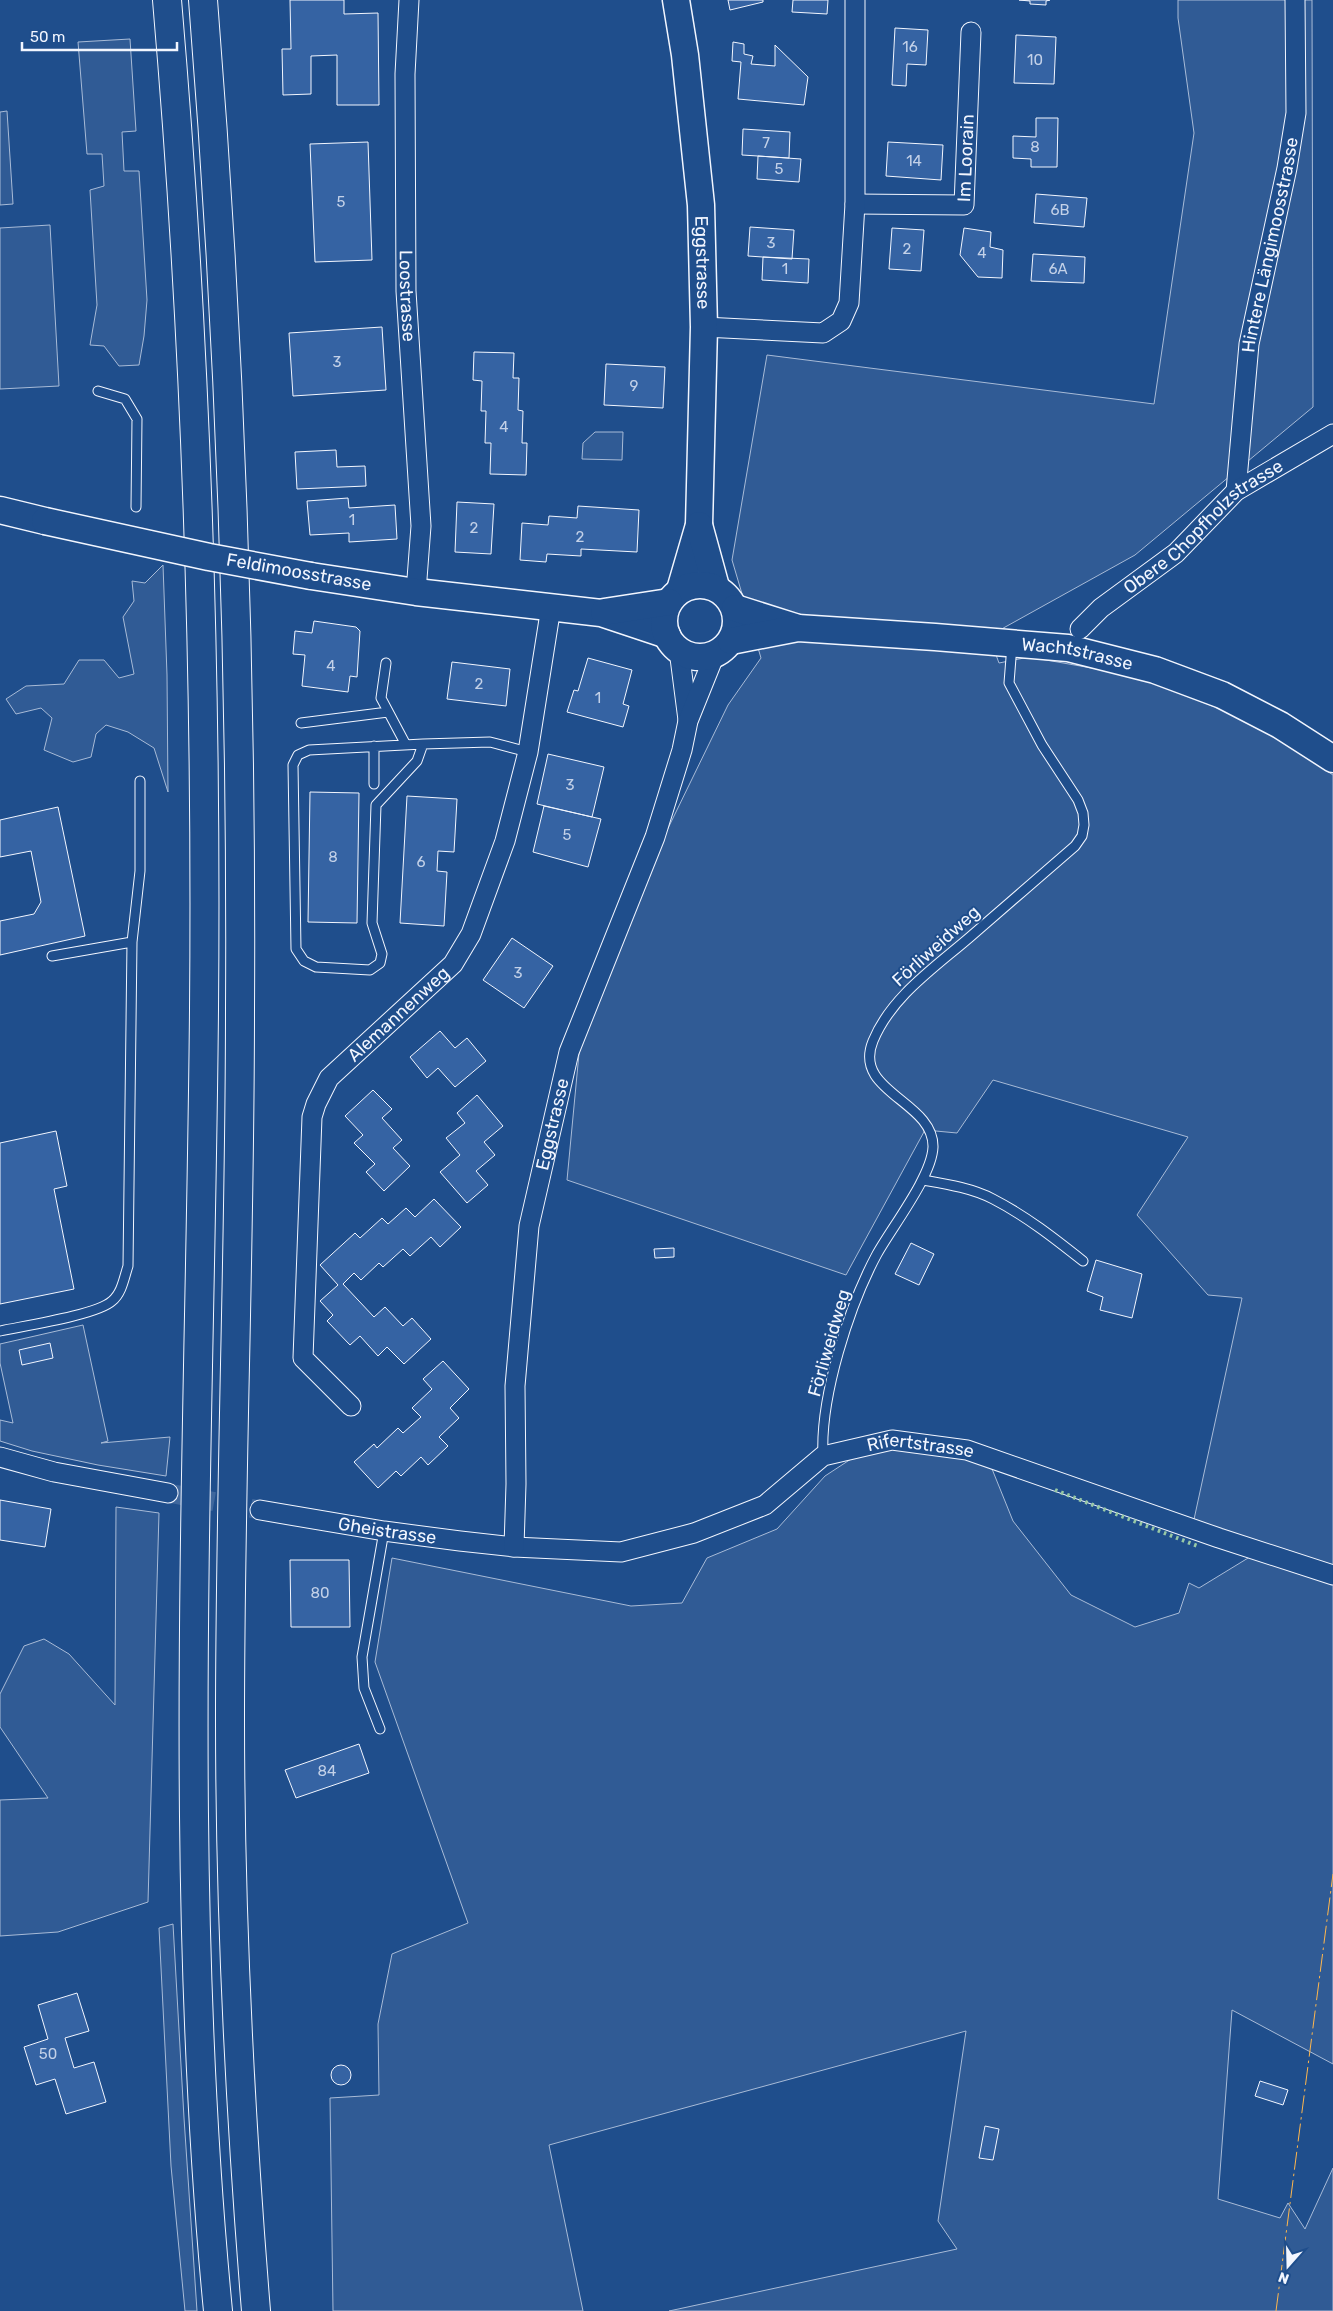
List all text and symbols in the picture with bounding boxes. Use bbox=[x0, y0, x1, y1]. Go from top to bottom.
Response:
scale bar bbox=[22, 20, 178, 52]
text: 50 m bbox=[30, 28, 65, 46]
house number: 16 bbox=[902, 38, 918, 56]
house number: 10 bbox=[1027, 51, 1043, 69]
street label: Im Loorain bbox=[953, 114, 979, 202]
house number: 7 bbox=[762, 134, 770, 152]
street label: Hintere Längimoosstrasse bbox=[1237, 135, 1303, 353]
house number: 8 bbox=[1030, 138, 1040, 156]
house number: 14 bbox=[906, 152, 922, 170]
house number: 5 bbox=[775, 160, 784, 178]
house number: 5 bbox=[337, 193, 346, 211]
house number: 6B bbox=[1050, 201, 1070, 219]
street label: Eggstrasse bbox=[690, 215, 715, 309]
house number: 3 bbox=[766, 234, 776, 252]
house number: 2 bbox=[903, 240, 912, 258]
house number: 4 bbox=[977, 244, 987, 262]
street label: Loostrasse bbox=[395, 250, 420, 342]
house number: 1 bbox=[782, 260, 788, 278]
house number: 6A bbox=[1048, 260, 1068, 278]
house number: 3 bbox=[332, 353, 342, 371]
house number: 9 bbox=[630, 377, 639, 395]
house number: 4 bbox=[499, 418, 509, 436]
street label: Obere Chopfholzstrasse bbox=[1119, 455, 1287, 599]
house number: 1 bbox=[349, 511, 355, 529]
house number: 2 bbox=[470, 519, 479, 537]
house number: 2 bbox=[576, 528, 585, 546]
street label: Feldimoosstrasse bbox=[225, 548, 373, 596]
street label: Wachtstrasse bbox=[1021, 633, 1135, 675]
house number: 4 bbox=[326, 657, 336, 675]
house number: 2 bbox=[475, 675, 484, 693]
house number: 1 bbox=[595, 689, 601, 707]
house number: 3 bbox=[565, 776, 575, 794]
house number: 5 bbox=[563, 826, 572, 844]
house number: 8 bbox=[328, 848, 338, 866]
house number: 6 bbox=[416, 853, 426, 871]
street label: Förliweidweg bbox=[888, 901, 984, 991]
street label: Alemannenweg bbox=[343, 962, 454, 1066]
house number: 3 bbox=[513, 964, 523, 982]
street label: Eggstrasse bbox=[531, 1076, 574, 1172]
street label: Förliweidweg bbox=[803, 1287, 855, 1399]
street label: Rifertstrasse bbox=[865, 1429, 977, 1463]
street label: Gheistrasse bbox=[337, 1512, 438, 1549]
house number: 80 bbox=[310, 1584, 330, 1602]
house number: 84 bbox=[318, 1762, 336, 1780]
house number: 50 bbox=[39, 2045, 57, 2063]
north arrow bbox=[1263, 2241, 1313, 2291]
text: N bbox=[1276, 2268, 1291, 2287]

